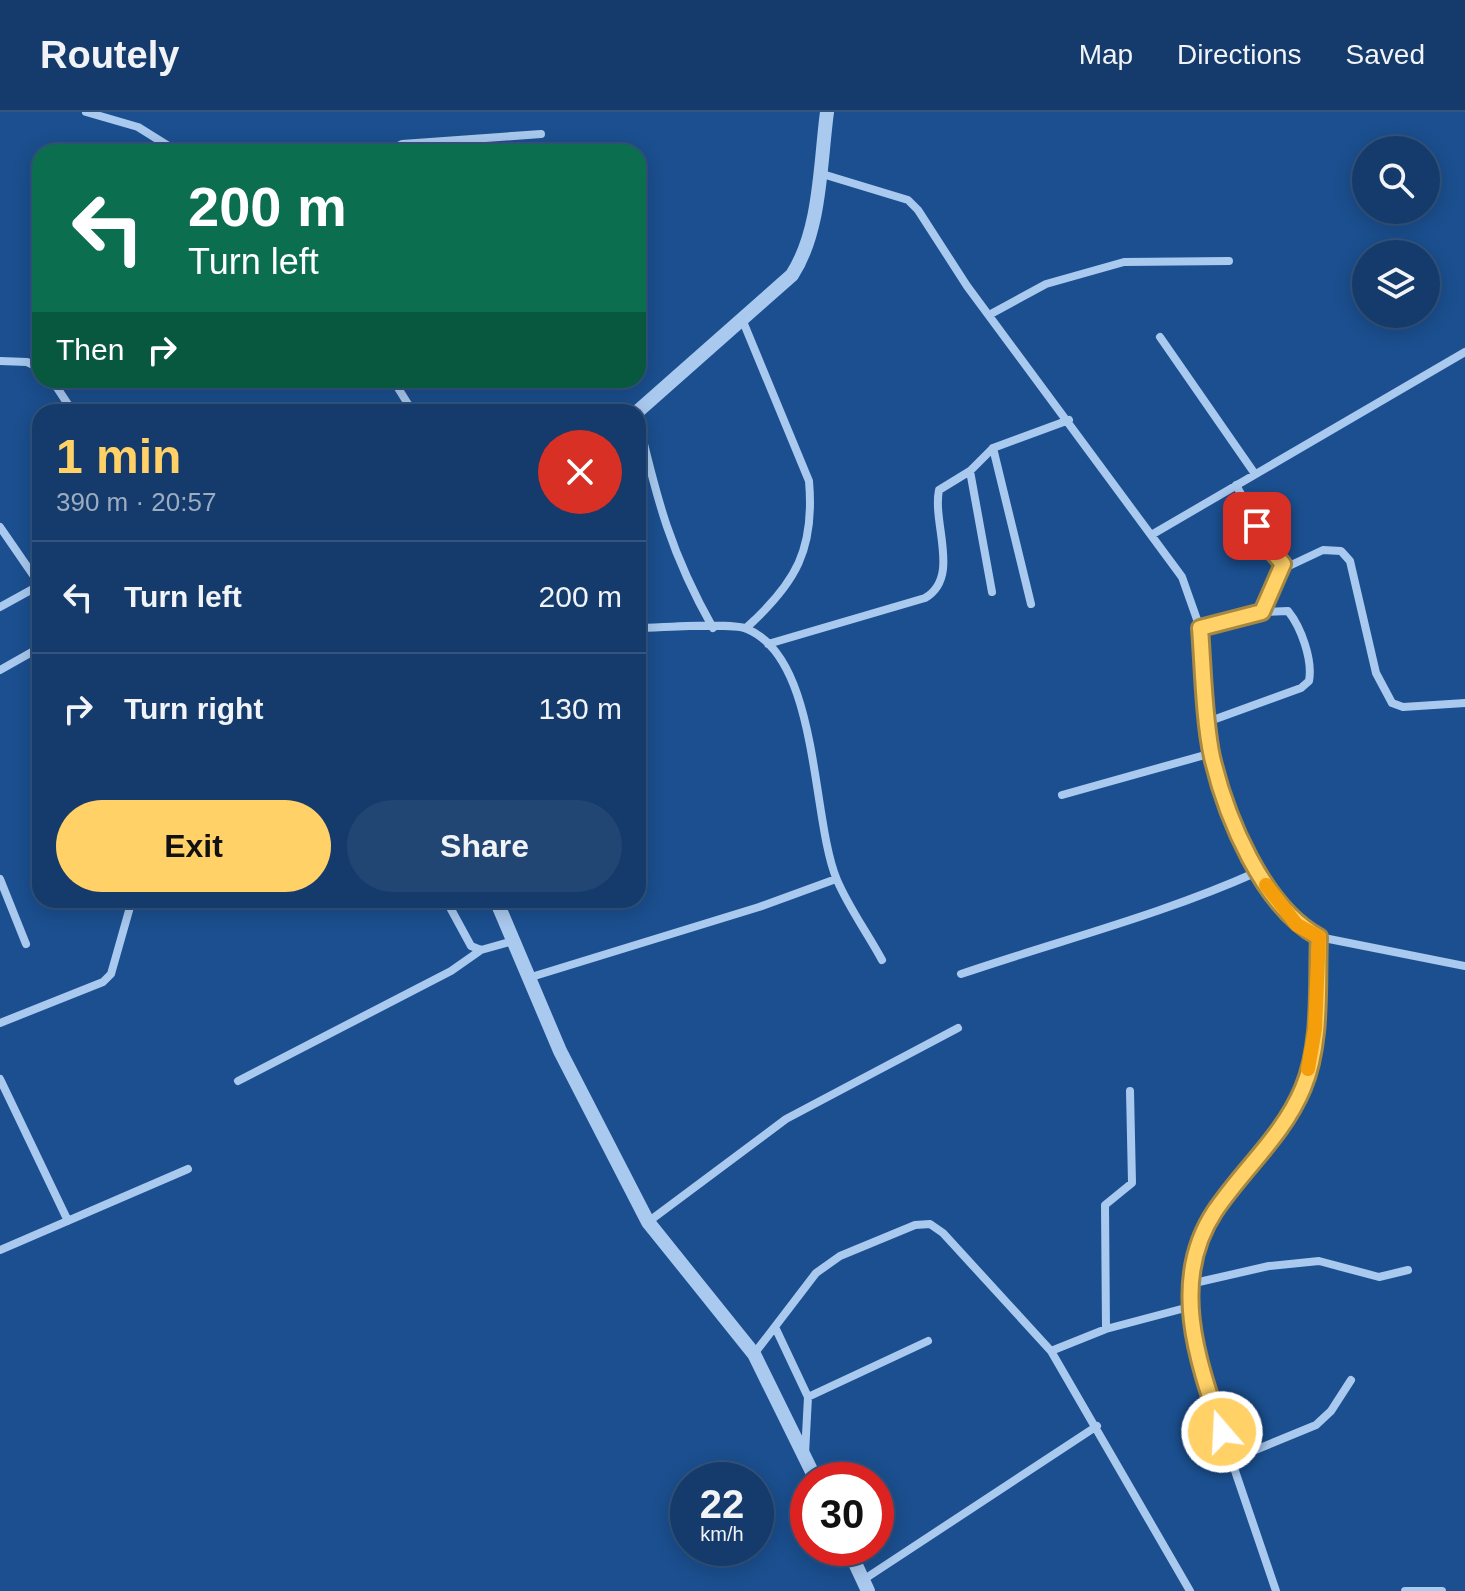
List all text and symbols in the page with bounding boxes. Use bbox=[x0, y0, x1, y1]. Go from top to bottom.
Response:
text: Routely bbox=[40, 34, 179, 76]
text: Map bbox=[1079, 39, 1133, 70]
text: Directions bbox=[1177, 39, 1302, 70]
text: Saved bbox=[1346, 39, 1425, 70]
map controls bbox=[1352, 136, 1440, 328]
button: search bbox=[1352, 136, 1440, 224]
text: 200 m bbox=[188, 175, 347, 238]
icon: left bbox=[56, 176, 160, 280]
button: layers bbox=[1352, 240, 1440, 328]
text: Turn left bbox=[188, 241, 319, 282]
icon: right bbox=[140, 328, 184, 372]
text: Then bbox=[56, 333, 124, 366]
text: 1 min bbox=[56, 430, 181, 483]
button: close bbox=[538, 430, 622, 514]
text: 390 m · 20:57 bbox=[56, 487, 216, 517]
pin bbox=[1223, 492, 1291, 560]
icon: arrive bbox=[1235, 504, 1279, 548]
icon: left bbox=[56, 575, 100, 619]
text: Turn left bbox=[124, 580, 242, 613]
text: 200 m bbox=[539, 580, 622, 613]
icon: right bbox=[56, 687, 100, 731]
text: Turn right bbox=[124, 692, 263, 725]
text: 130 m bbox=[539, 692, 622, 725]
button: Exit bbox=[56, 800, 331, 892]
button: Share bbox=[347, 800, 622, 892]
position arrow bbox=[1180, 1390, 1264, 1474]
speed limit sign: 30 bbox=[790, 1462, 894, 1566]
text: 22 bbox=[700, 1482, 744, 1526]
text: km/h bbox=[700, 1523, 744, 1545]

